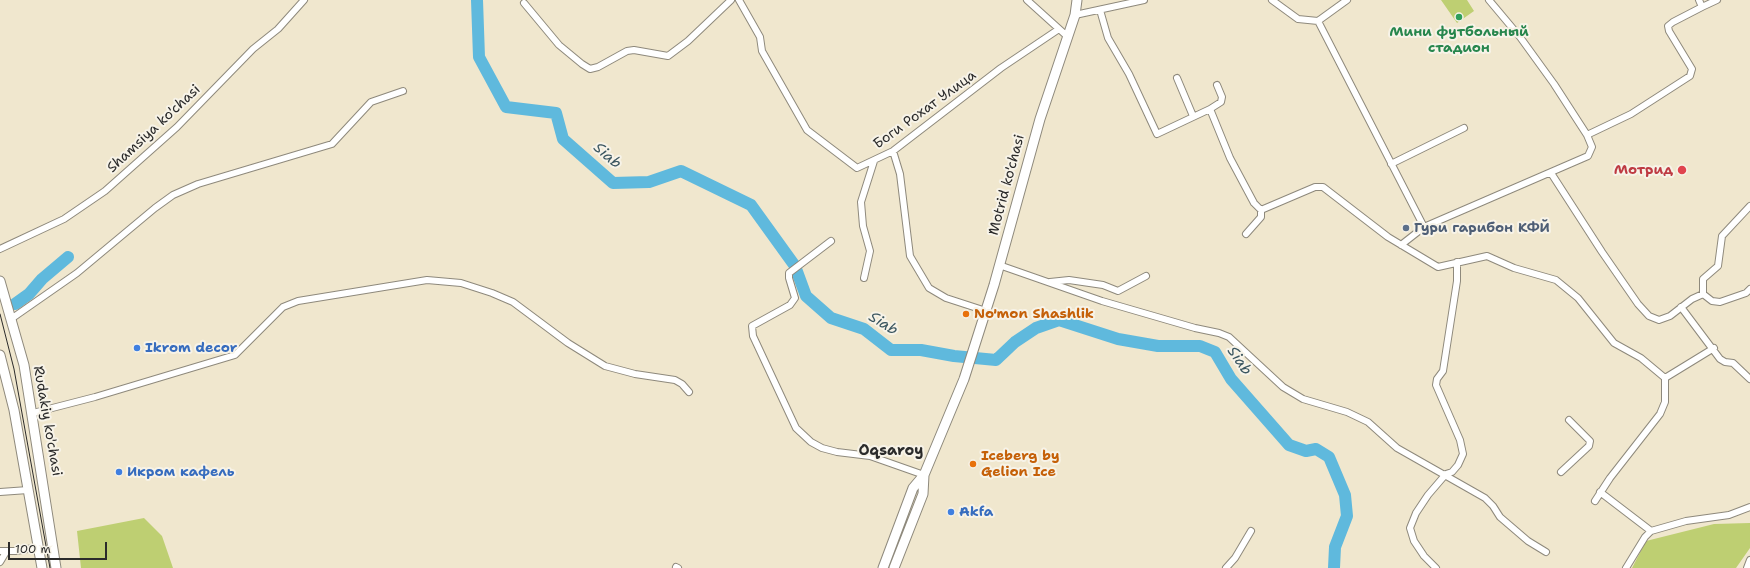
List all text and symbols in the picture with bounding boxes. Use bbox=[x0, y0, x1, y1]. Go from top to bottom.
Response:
marker: Мини футбольный стадион bbox=[1454, 12, 1464, 22]
place label: Мини футбольный стадион bbox=[1389, 24, 1529, 56]
street label: Боги Рохат Улица bbox=[870, 67, 980, 153]
street label: Shamsiya ko'chasi bbox=[104, 82, 204, 176]
street label: Motrid ko'chasi bbox=[985, 133, 1029, 237]
water label: Siab bbox=[589, 139, 625, 173]
place label: Мотрид bbox=[1614, 162, 1673, 178]
marker: Мотрид bbox=[1676, 164, 1688, 176]
place label: Гури гарибон КФЙ bbox=[1414, 220, 1550, 236]
marker: Гури гарибон КФЙ bbox=[1401, 223, 1411, 233]
place label: No'mon Shashlik bbox=[974, 306, 1094, 322]
water label: Siab bbox=[865, 308, 901, 340]
marker: No'mon Shashlik bbox=[961, 309, 971, 319]
place label: Ikrom decor bbox=[145, 340, 237, 356]
marker: Ikrom decor bbox=[132, 343, 142, 353]
water label: Siab bbox=[1223, 343, 1255, 379]
street label: Rudakiy ko'chasi bbox=[29, 365, 65, 477]
district label: Oqsaroy bbox=[858, 442, 924, 460]
place label: Iceberg by Gelion Ice bbox=[981, 448, 1060, 480]
marker: Iceberg by Gelion Ice bbox=[968, 459, 978, 469]
place label: Икром кафель bbox=[127, 464, 235, 480]
marker: Икром кафель bbox=[114, 467, 124, 477]
place label: Akfa bbox=[959, 504, 993, 520]
marker: Akfa bbox=[946, 507, 956, 517]
scale bar bbox=[10, 534, 109, 560]
text: 100 m bbox=[15, 541, 51, 557]

